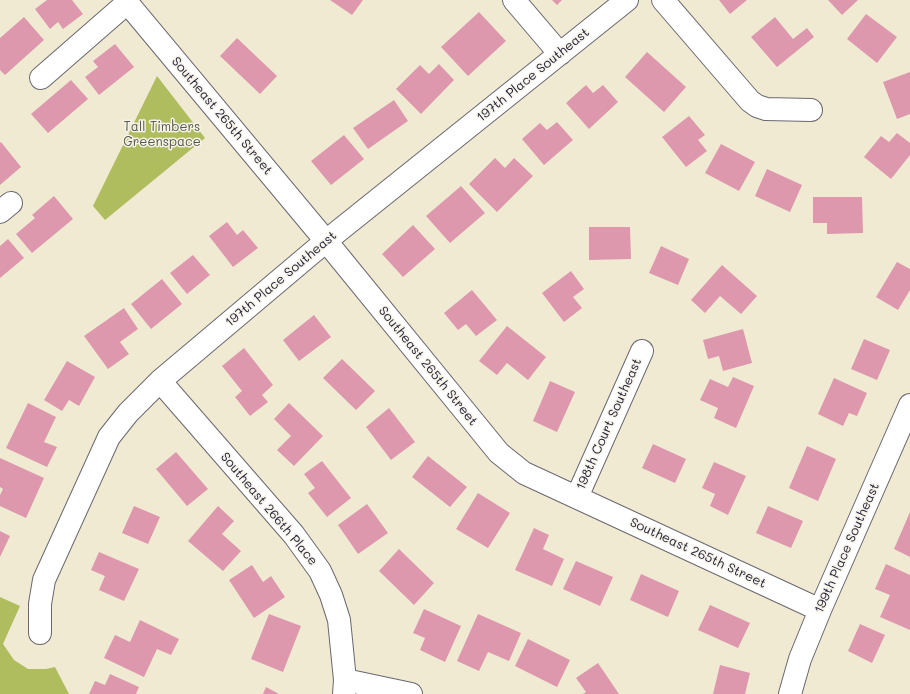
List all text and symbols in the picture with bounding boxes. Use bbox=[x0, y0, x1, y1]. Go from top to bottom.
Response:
street label: 197th Place Southeast bbox=[474, 25, 592, 125]
street label: Southeast 265th Street bbox=[168, 54, 276, 178]
park label: Tall Timbers Greenspace bbox=[123, 119, 201, 150]
street label: 197th Place Southeast bbox=[222, 228, 340, 330]
street label: Southeast 265th Street bbox=[375, 303, 481, 429]
street label: 198th Court Southeast bbox=[573, 356, 645, 492]
street label: Southeast 266th Place bbox=[217, 449, 321, 569]
street label: 199th Place Southeast bbox=[811, 480, 883, 616]
street label: Southeast 265th Street bbox=[627, 514, 769, 592]

